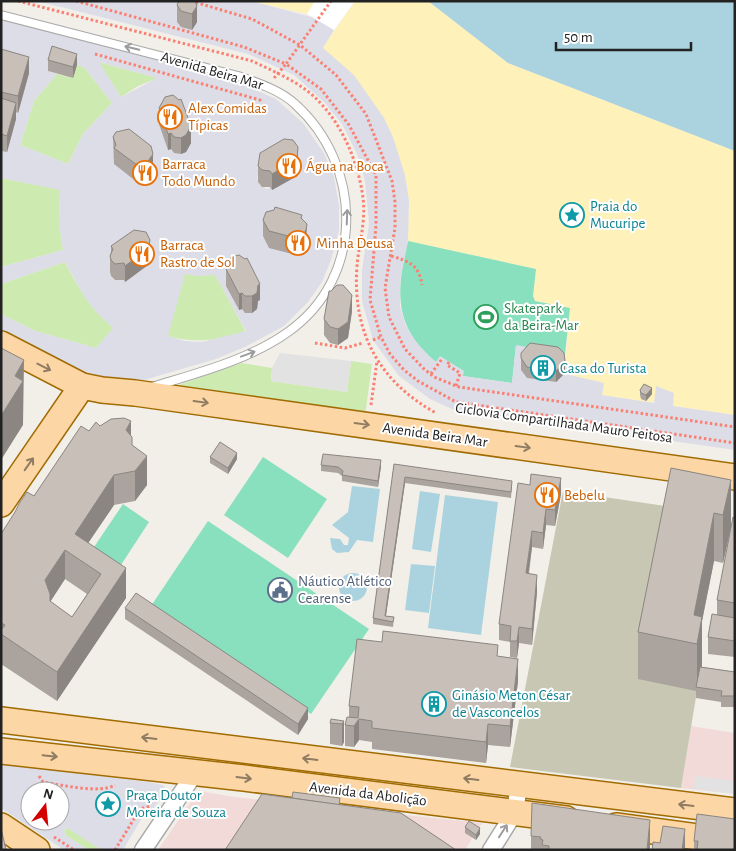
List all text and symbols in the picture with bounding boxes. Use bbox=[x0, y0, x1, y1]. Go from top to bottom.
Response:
scale bar bbox=[556, 20, 691, 52]
text: 50 m bbox=[564, 30, 593, 45]
one-way arrow bbox=[124, 43, 140, 53]
street label: Avenida Beira Mar bbox=[159, 49, 265, 93]
place label: Alex Comidas Típicas bbox=[188, 101, 267, 133]
restaurant icon: Alex Comidas Típicas bbox=[157, 104, 183, 130]
restaurant icon: Água na Boca bbox=[276, 153, 302, 179]
place label: Barraca Todo Mundo bbox=[162, 157, 235, 189]
place label: Água na Boca bbox=[306, 157, 384, 174]
restaurant icon: Barraca Todo Mundo bbox=[132, 160, 158, 186]
place label: Praia do Mucuripe bbox=[590, 199, 646, 231]
place icon: Praia do Mucuripe bbox=[559, 202, 585, 228]
one-way arrow bbox=[342, 209, 351, 225]
restaurant icon: Minha Deusa bbox=[285, 230, 311, 256]
place label: Minha Deusa bbox=[316, 236, 393, 251]
place label: Barraca Rastro de Sol bbox=[160, 238, 235, 270]
restaurant icon: Barraca Rastro de Sol bbox=[129, 241, 155, 267]
place label: Skatepark da Beira-Mar bbox=[504, 301, 579, 333]
sports icon: Skatepark da Beira-Mar bbox=[473, 304, 499, 330]
one-way arrow bbox=[239, 349, 255, 358]
building icon: Casa do Turista bbox=[530, 355, 556, 381]
place label: Casa do Turista bbox=[560, 361, 647, 376]
one-way arrow bbox=[37, 362, 52, 372]
one-way arrow bbox=[193, 397, 209, 407]
street label: Ciclovia Compartilhada Mauro Feitosa bbox=[454, 400, 674, 446]
one-way arrow bbox=[354, 420, 370, 430]
street label: Avenida Beira Mar bbox=[382, 420, 489, 450]
one-way arrow bbox=[515, 442, 531, 452]
one-way arrow bbox=[24, 457, 34, 471]
restaurant icon: Bebelu bbox=[534, 482, 560, 508]
place label: Bebelu bbox=[564, 488, 605, 503]
place label: Náutico Atlético Cearense bbox=[298, 574, 392, 606]
public building icon: Náutico Atlético Cearense bbox=[267, 577, 293, 603]
place label: Ginásio Meton César de Vasconcelos bbox=[452, 688, 571, 720]
building icon: Ginásio Meton César de Vasconcelos bbox=[421, 691, 447, 717]
one-way arrow bbox=[141, 733, 157, 743]
one-way arrow bbox=[41, 751, 57, 761]
one-way arrow bbox=[302, 754, 318, 764]
one-way arrow bbox=[235, 773, 251, 783]
one-way arrow bbox=[463, 774, 479, 784]
street label: Avenida da Abolição bbox=[308, 779, 428, 809]
north arrow bbox=[20, 781, 70, 831]
text: N bbox=[42, 786, 55, 803]
place label: Praça Doutor Moreira de Souza bbox=[126, 788, 226, 820]
place icon: Praça Doutor Moreira de Souza bbox=[95, 791, 121, 817]
one-way arrow bbox=[679, 800, 695, 810]
one-way arrow bbox=[498, 824, 508, 838]

